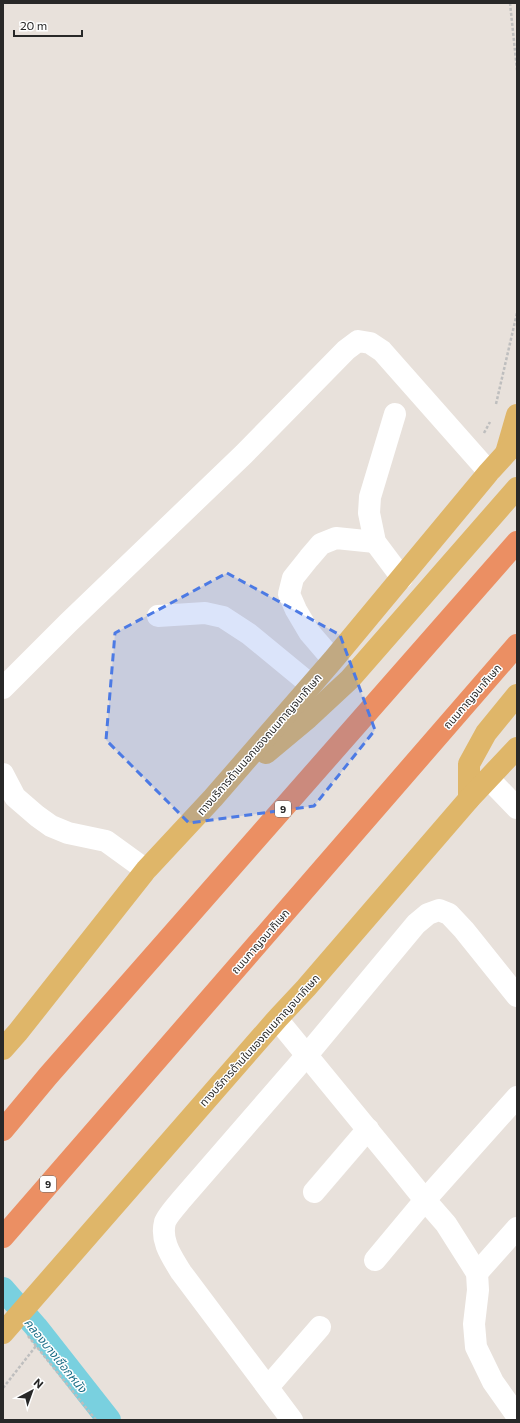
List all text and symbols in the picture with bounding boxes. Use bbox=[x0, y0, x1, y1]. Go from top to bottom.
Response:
scale bar bbox=[14, 12, 82, 38]
text: 20 m bbox=[20, 18, 47, 32]
street label: ถนนกาญจนาภิเษก bbox=[440, 661, 504, 731]
street label: ทางบริการด้านนอกของถนนกาญจนาภิเษก bbox=[194, 671, 324, 817]
road number: 9 bbox=[275, 801, 291, 817]
street label: ถนนกาญจนาภิเษก bbox=[228, 906, 292, 976]
street label: ทางบริการด้านในของถนนกาญจนาภิเษก bbox=[196, 971, 322, 1109]
road number: 9 bbox=[40, 1176, 56, 1192]
water label: คลองบางเชือกหนัง bbox=[22, 1315, 90, 1395]
north arrow bbox=[12, 1371, 52, 1411]
text: N bbox=[32, 1375, 46, 1391]

